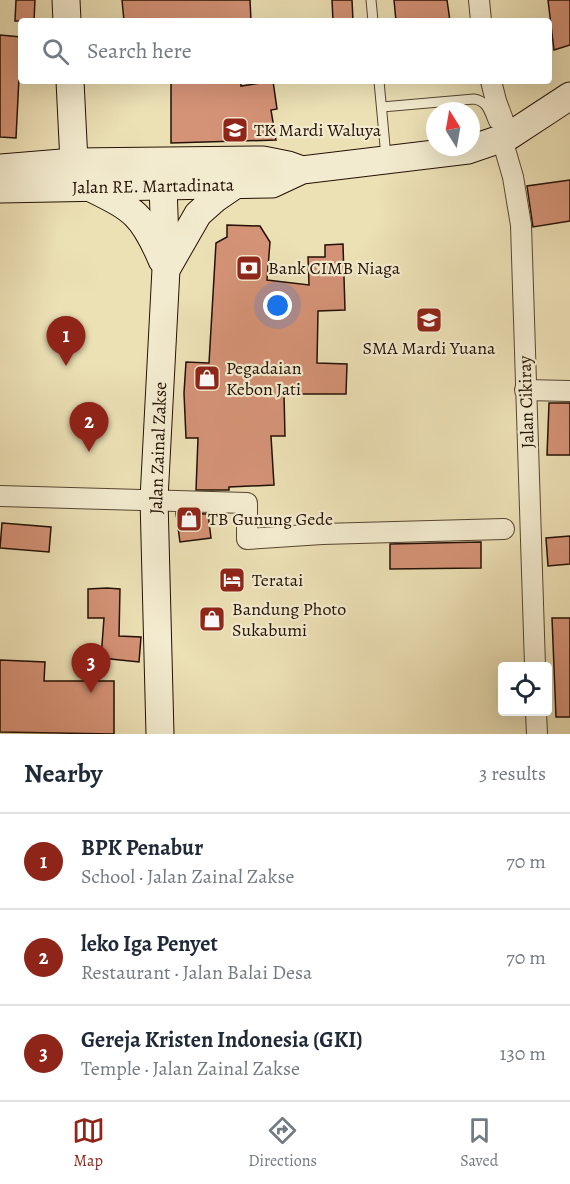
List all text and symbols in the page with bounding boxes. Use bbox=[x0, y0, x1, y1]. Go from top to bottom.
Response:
search box bbox=[18, 18, 552, 84]
icon: search bbox=[39, 35, 72, 68]
text: Search here bbox=[87, 36, 192, 66]
north arrow bbox=[426, 102, 480, 156]
school or university icon: TK Mardi Waluya bbox=[220, 115, 250, 145]
place label: TK Mardi Waluya bbox=[254, 118, 382, 142]
street label: Jalan RE. Martadinata bbox=[72, 173, 235, 199]
bank icon: Bank CIMB Niaga bbox=[234, 253, 264, 283]
place label: Bank CIMB Niaga bbox=[268, 256, 401, 280]
your location bbox=[263, 291, 292, 320]
school or university icon: SMA Mardi Yuana bbox=[414, 305, 444, 335]
pin: 1 bbox=[46, 316, 86, 366]
place label: SMA Mardi Yuana bbox=[363, 336, 496, 360]
street label: Jalan Cikiray bbox=[512, 354, 540, 449]
place label: Pegadaian Kebon Jati bbox=[226, 356, 302, 401]
shop icon: Pegadaian Kebon Jati bbox=[192, 363, 222, 393]
street label: Jalan Zainal Zakse bbox=[144, 381, 172, 515]
pin: 2 bbox=[70, 402, 109, 452]
shop icon: TB Gunung Gede bbox=[174, 504, 204, 534]
place label: TB Gunung Gede bbox=[208, 507, 333, 531]
hotel icon: Teratai bbox=[217, 565, 247, 595]
place label: Teratai bbox=[252, 568, 303, 592]
place label: Bandung Photo Sukabumi bbox=[232, 597, 346, 642]
shop icon: Bandung Photo Sukabumi bbox=[197, 604, 227, 634]
pin: 3 bbox=[72, 644, 110, 693]
map controls bbox=[498, 662, 552, 716]
button: locate bbox=[498, 662, 552, 716]
text: Nearby bbox=[24, 756, 103, 791]
text: 3 results bbox=[479, 760, 546, 787]
text: BPK Penabur bbox=[81, 833, 203, 863]
text: 1 bbox=[40, 848, 47, 875]
text: 70 m bbox=[506, 848, 546, 875]
text: School · Jalan Zainal Zakse bbox=[81, 863, 294, 890]
text: leko Iga Penyet bbox=[81, 929, 218, 959]
text: 2 bbox=[39, 944, 48, 971]
text: 70 m bbox=[506, 944, 546, 971]
text: Restaurant · Jalan Balai Desa bbox=[81, 959, 312, 986]
text: Gereja Kristen Indonesia (GKI) bbox=[81, 1025, 363, 1055]
text: 3 bbox=[39, 1040, 48, 1067]
text: 130 m bbox=[500, 1040, 546, 1067]
text: Temple · Jalan Zainal Zakse bbox=[81, 1055, 300, 1082]
tab: Map bbox=[72, 1114, 105, 1172]
tab: Directions bbox=[248, 1114, 317, 1172]
tab: Saved bbox=[460, 1114, 498, 1172]

